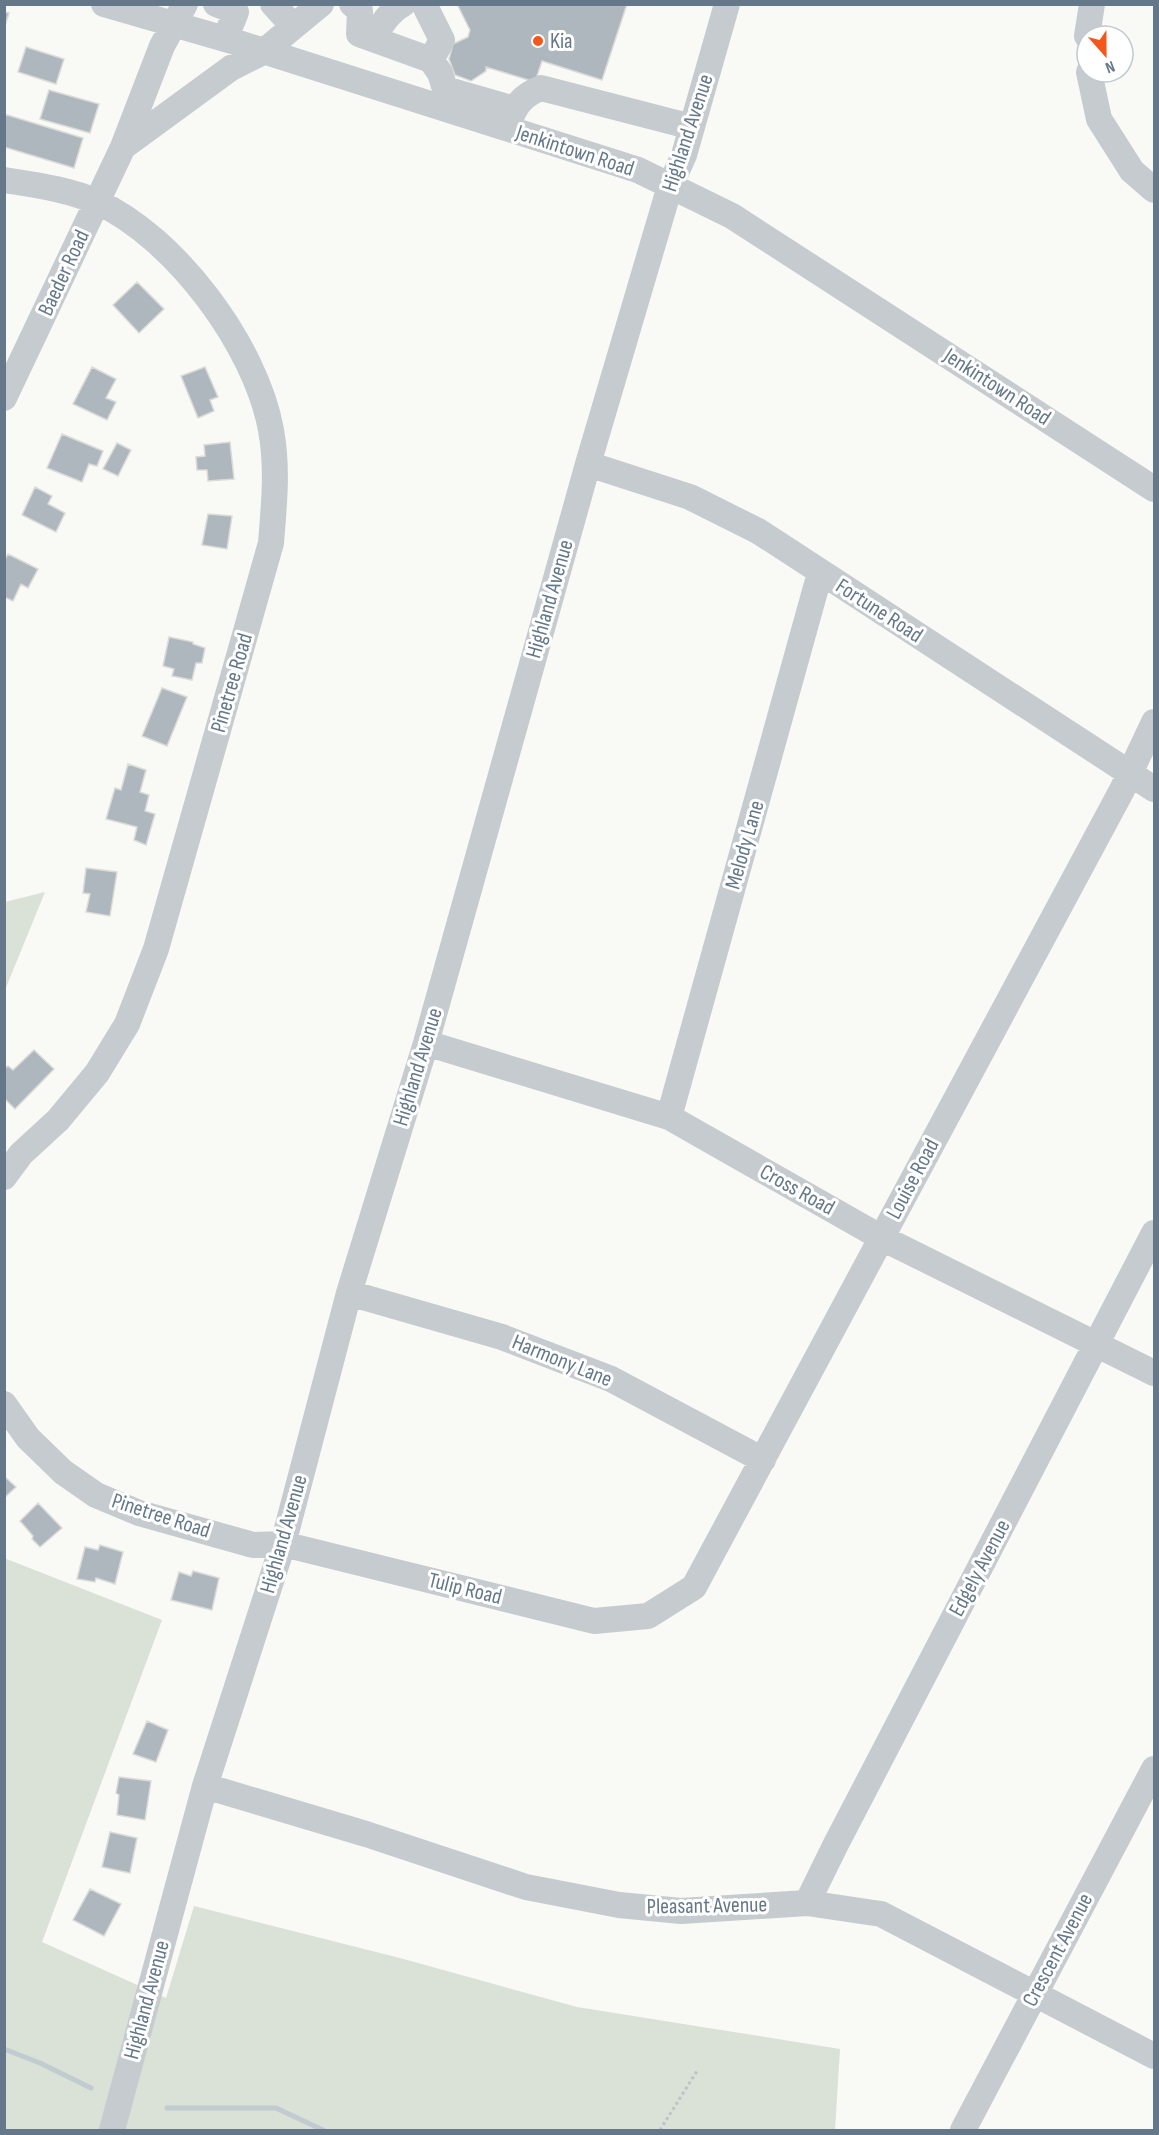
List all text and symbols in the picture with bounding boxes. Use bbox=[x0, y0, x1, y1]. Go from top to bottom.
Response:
north arrow bbox=[1075, 24, 1135, 84]
place label: Kia bbox=[550, 28, 573, 55]
marker: Kia bbox=[531, 34, 545, 48]
text: N bbox=[1102, 56, 1117, 77]
street label: Highland Avenue bbox=[656, 71, 720, 195]
street label: Jenkintown Road bbox=[512, 119, 637, 183]
street label: Baeder Road bbox=[32, 226, 96, 320]
street label: Jenkintown Road bbox=[938, 342, 1056, 432]
street label: Highland Avenue bbox=[520, 537, 580, 661]
street label: Fortune Road bbox=[831, 573, 927, 649]
street label: Pinetree Road bbox=[205, 630, 259, 736]
street label: Melody Lane bbox=[719, 797, 771, 893]
street label: Highland Avenue bbox=[387, 1005, 449, 1129]
street label: Louise Road bbox=[881, 1134, 945, 1224]
street label: Cross Road bbox=[755, 1158, 839, 1222]
street label: Harmony Lane bbox=[508, 1329, 616, 1393]
street label: Highland Avenue bbox=[254, 1472, 314, 1596]
street label: Pinetree Road bbox=[108, 1487, 214, 1545]
street label: Edgely Avenue bbox=[943, 1515, 1017, 1621]
street label: Tulip Road bbox=[426, 1567, 504, 1611]
street label: Crescent Avenue bbox=[1017, 1889, 1099, 2011]
street label: Pleasant Avenue bbox=[647, 1891, 767, 1921]
street label: Highland Avenue bbox=[118, 1938, 176, 2062]

